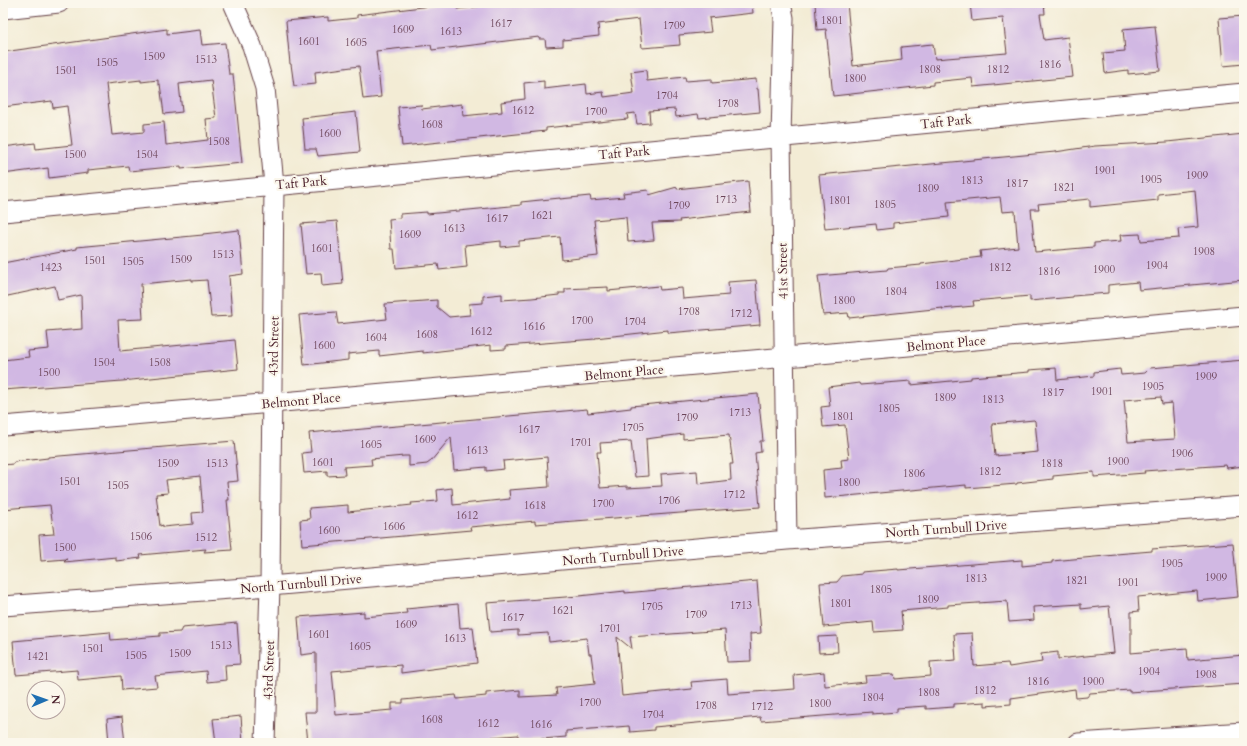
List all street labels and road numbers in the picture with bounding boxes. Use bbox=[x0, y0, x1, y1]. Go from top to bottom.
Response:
street label: Taft Park bbox=[919, 110, 973, 134]
street label: Taft Park bbox=[598, 142, 651, 164]
street label: Taft Park bbox=[275, 172, 328, 194]
street label: 41st Street bbox=[774, 243, 792, 299]
street label: 43rd Street bbox=[264, 316, 284, 376]
street label: Belmont Place bbox=[906, 332, 987, 356]
street label: Belmont Place bbox=[584, 361, 665, 385]
street label: Belmont Place bbox=[261, 389, 342, 413]
street label: North Turnbull Drive bbox=[885, 516, 1008, 542]
street label: North Turnbull Drive bbox=[562, 542, 685, 570]
street label: North Turnbull Drive bbox=[240, 570, 363, 598]
street label: 43rd Street bbox=[259, 640, 279, 700]

